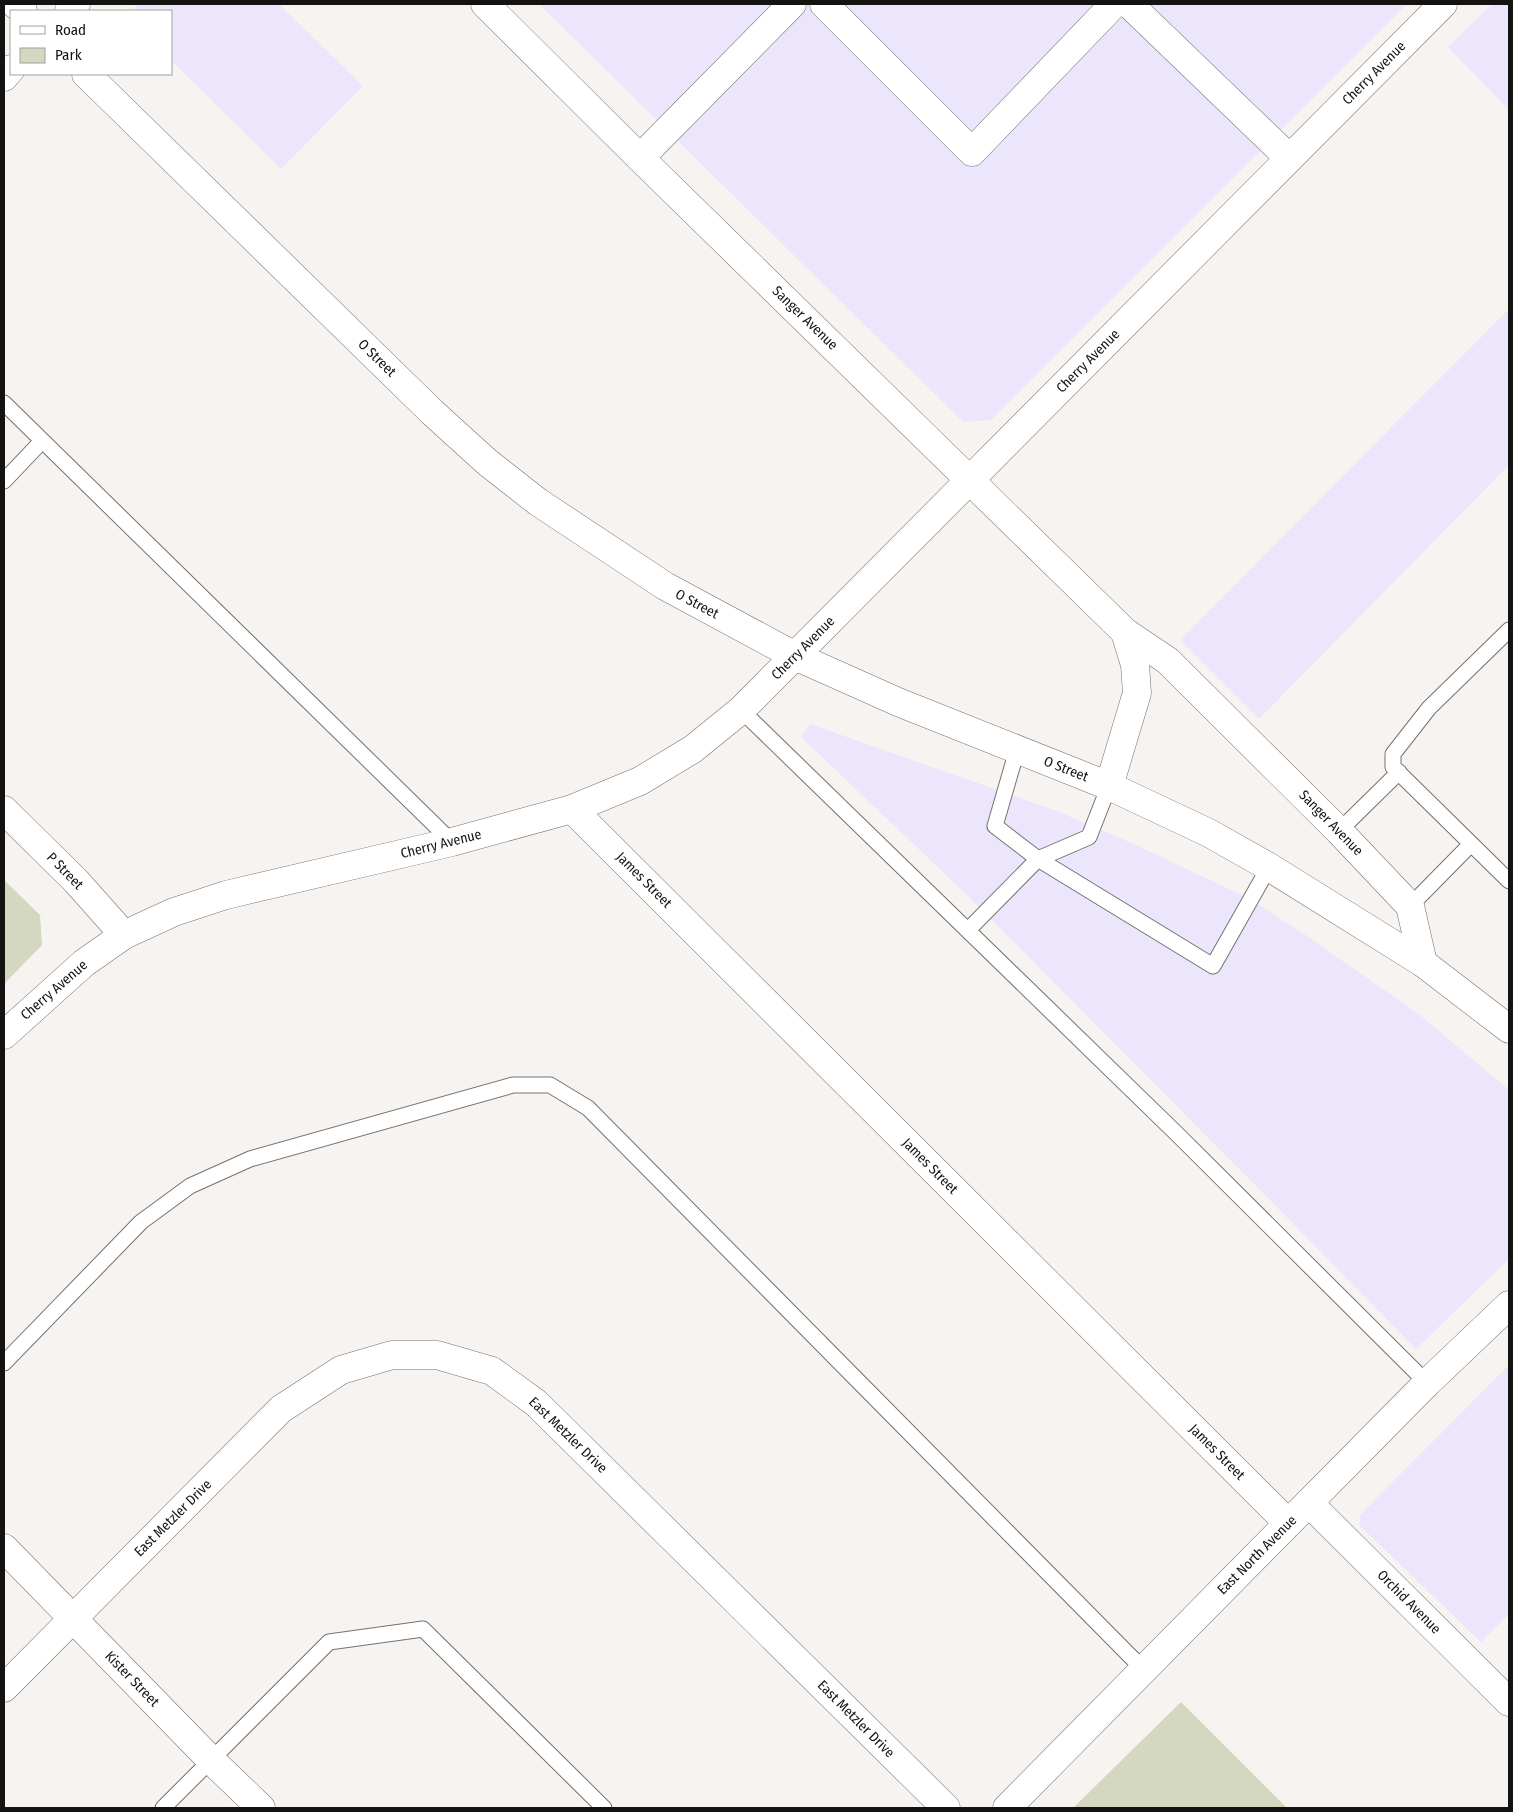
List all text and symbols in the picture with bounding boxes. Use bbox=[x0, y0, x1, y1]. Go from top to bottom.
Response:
legend bbox=[10, 10, 172, 75]
text: Road bbox=[55, 21, 86, 39]
street label: Cherry Avenue bbox=[1339, 38, 1409, 108]
text: Park bbox=[55, 46, 82, 64]
street label: Sanger Avenue bbox=[769, 282, 841, 354]
street label: Cherry Avenue bbox=[1053, 326, 1123, 396]
street label: O Street bbox=[354, 336, 400, 381]
street label: O Street bbox=[672, 586, 722, 623]
street label: Cherry Avenue bbox=[768, 613, 838, 683]
street label: O Street bbox=[1041, 753, 1091, 785]
street label: Sanger Avenue bbox=[1295, 787, 1367, 859]
street label: Cherry Avenue bbox=[399, 826, 483, 862]
street label: P Street bbox=[43, 849, 87, 893]
street label: James Street bbox=[613, 849, 676, 912]
street label: Cherry Avenue bbox=[17, 956, 91, 1024]
street label: James Street bbox=[899, 1135, 962, 1198]
street label: East Metzler Drive bbox=[525, 1393, 611, 1477]
street label: James Street bbox=[1186, 1421, 1249, 1484]
street label: East Metzler Drive bbox=[131, 1476, 215, 1560]
street label: East North Avenue bbox=[1214, 1512, 1300, 1598]
street label: Orchid Avenue bbox=[1374, 1567, 1444, 1637]
street label: Kister Street bbox=[101, 1648, 163, 1711]
street label: East Metzler Drive bbox=[814, 1677, 898, 1761]

